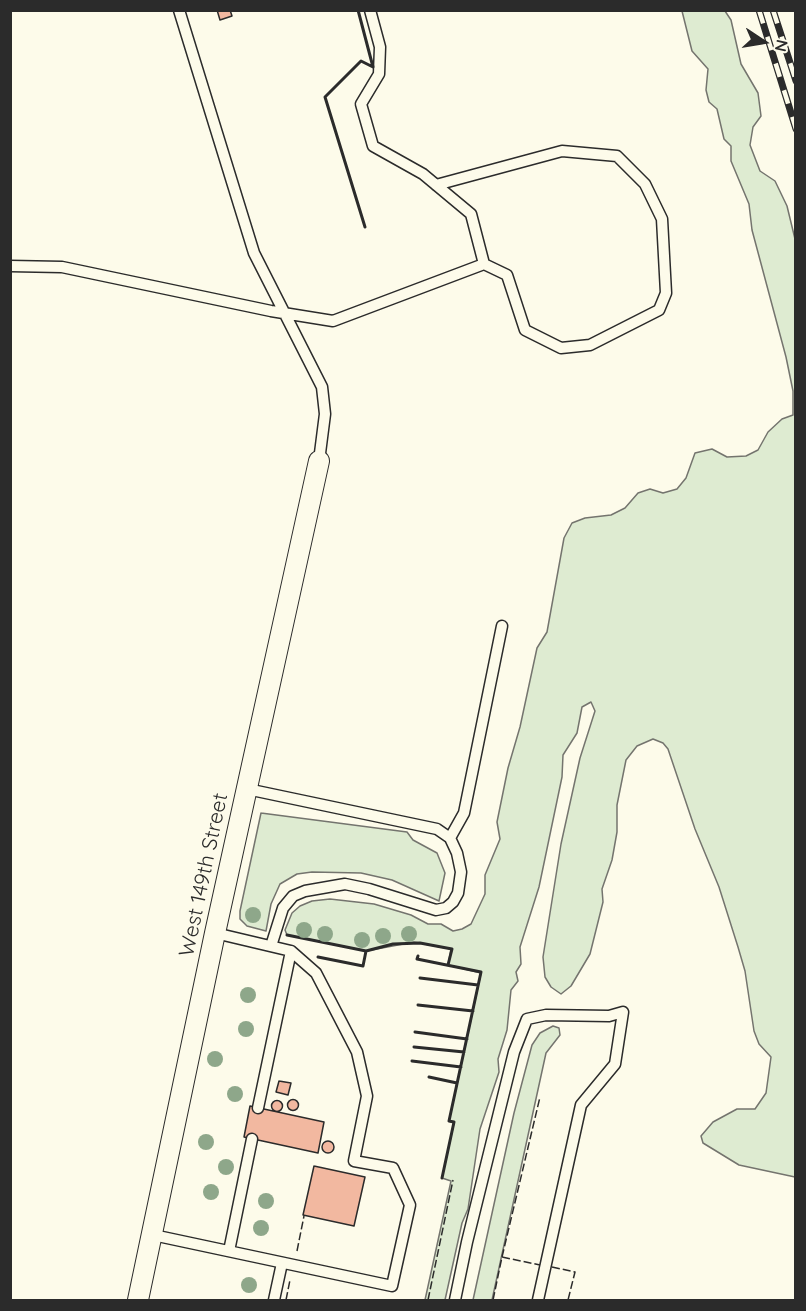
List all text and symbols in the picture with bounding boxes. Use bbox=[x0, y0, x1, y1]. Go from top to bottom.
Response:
north arrow bbox=[734, 12, 794, 72]
text: N bbox=[771, 38, 793, 54]
street label: West 149th Street bbox=[174, 791, 234, 959]

